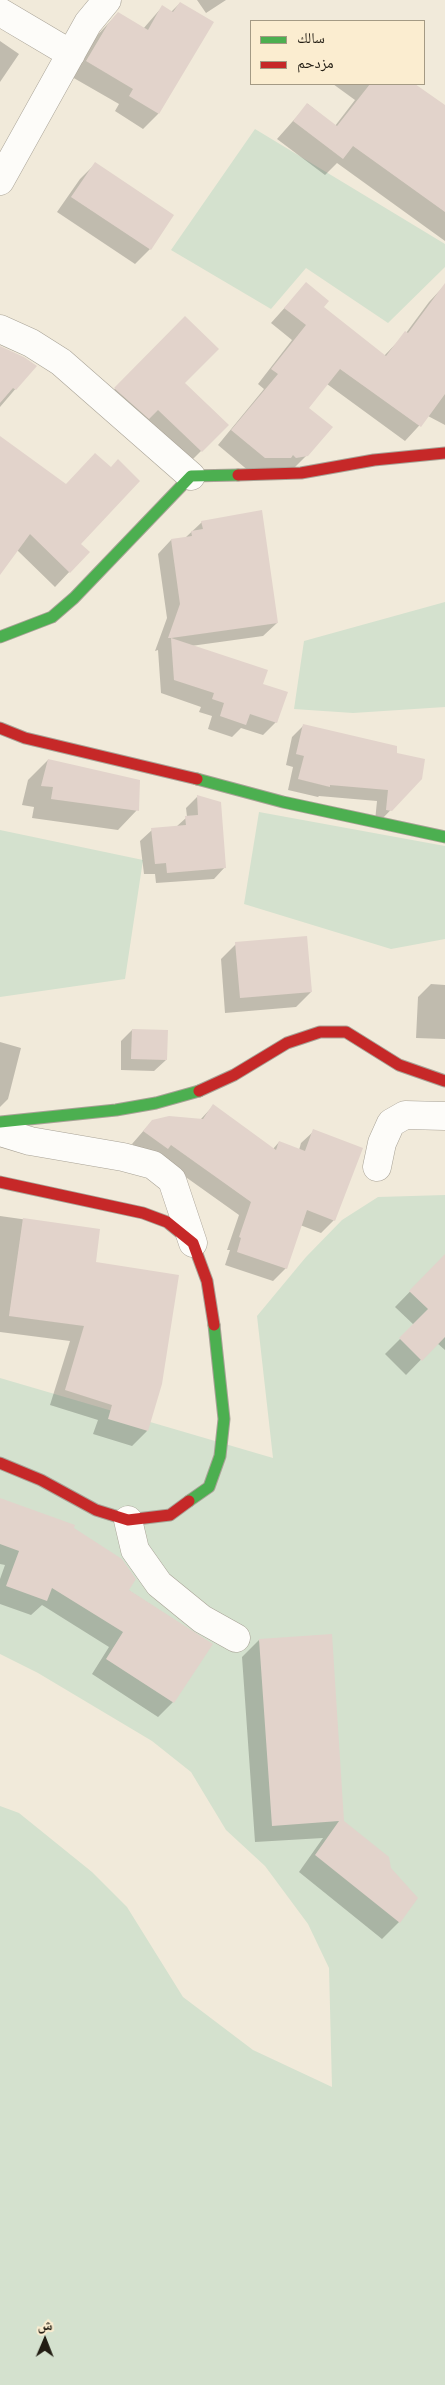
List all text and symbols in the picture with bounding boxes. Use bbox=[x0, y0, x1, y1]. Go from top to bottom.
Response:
legend bbox=[250, 20, 425, 85]
text: سالك bbox=[297, 29, 325, 46]
text: مزدحم bbox=[297, 54, 334, 71]
north arrow bbox=[20, 2315, 70, 2365]
text: ش bbox=[38, 2317, 53, 2333]

